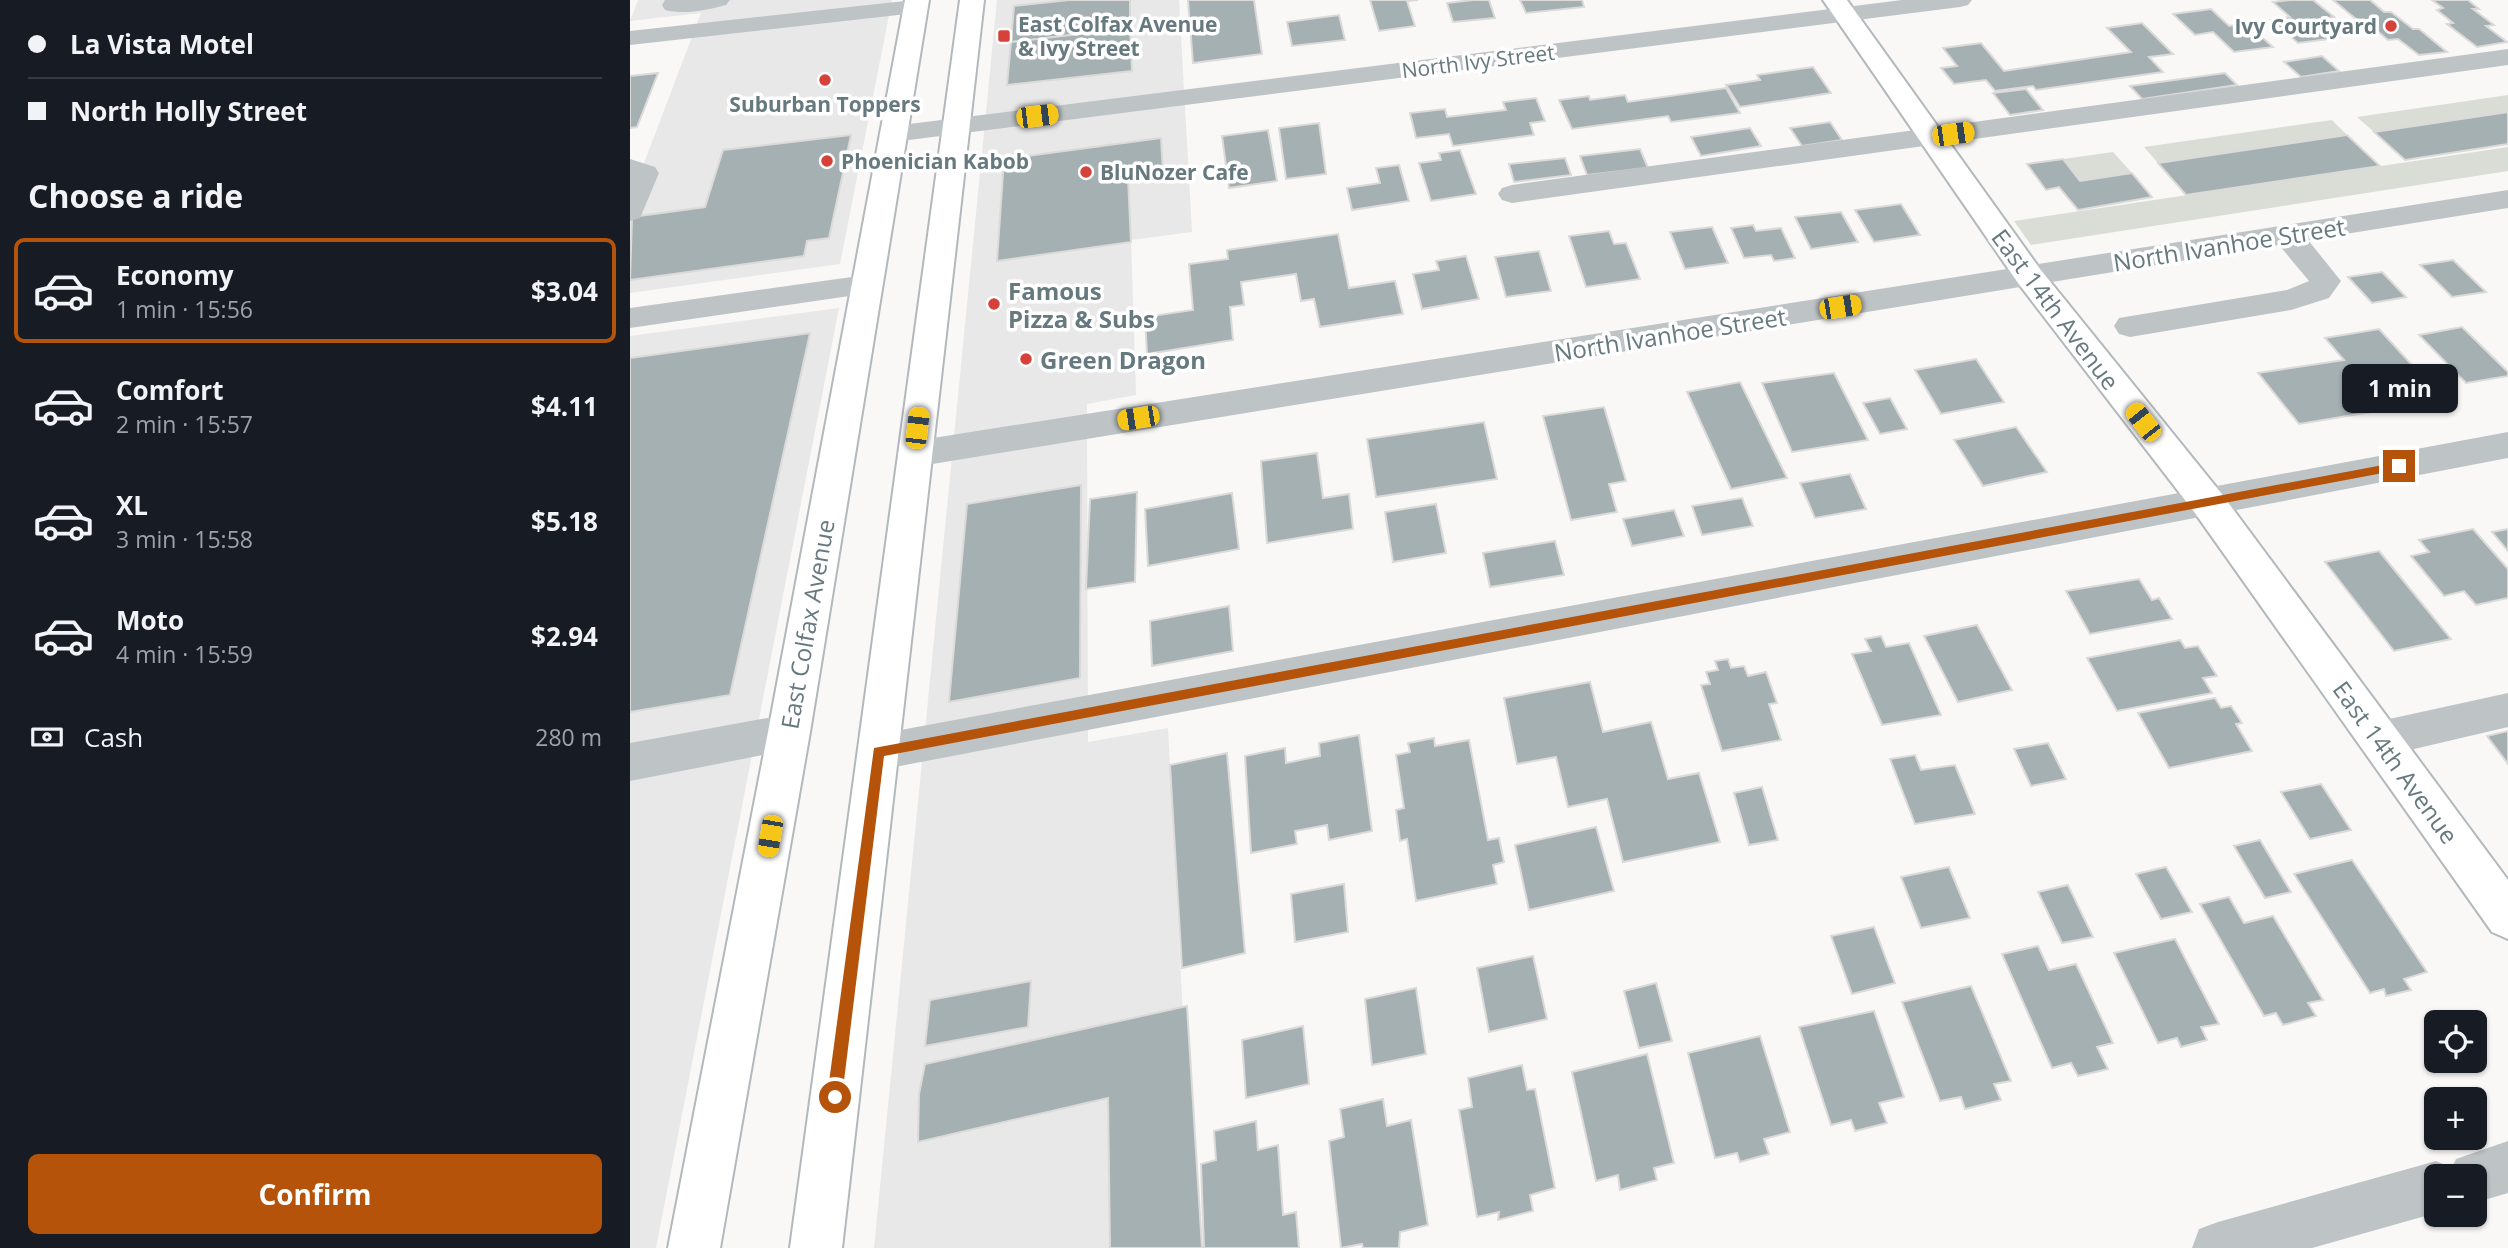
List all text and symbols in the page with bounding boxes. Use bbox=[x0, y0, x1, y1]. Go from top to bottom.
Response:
place label: East Colfax Avenue & Ivy Street bbox=[1018, 10, 1218, 62]
place label: Ivy Courtyard bbox=[2234, 12, 2377, 40]
marker: Ivy Courtyard bbox=[2383, 18, 2399, 34]
text: La Vista Motel bbox=[70, 26, 254, 62]
marker: East Colfax Avenue & Ivy Street bbox=[996, 28, 1012, 44]
street label: North Ivy Street bbox=[1400, 38, 1556, 84]
marker: Suburban Toppers bbox=[817, 72, 833, 88]
place label: Suburban Toppers bbox=[729, 90, 921, 118]
text: North Holly Street bbox=[70, 93, 307, 129]
car bbox=[1015, 103, 1060, 129]
car bbox=[1931, 121, 1976, 147]
place label: Phoenician Kabob bbox=[841, 147, 1029, 175]
marker: Phoenician Kabob bbox=[819, 153, 835, 169]
place label: BluNozer Cafe bbox=[1100, 158, 1249, 186]
marker: BluNozer Cafe bbox=[1078, 164, 1094, 180]
text: Choose a ride bbox=[28, 174, 243, 217]
street label: North Ivanhoe Street bbox=[2111, 209, 2347, 279]
street label: East 14th Avenue bbox=[1985, 222, 2127, 396]
text: Economy bbox=[116, 257, 234, 293]
icon: car bbox=[32, 259, 95, 322]
text: $3.04 bbox=[531, 273, 598, 309]
place label: Famous Pizza & Subs bbox=[1008, 274, 1155, 335]
text: 1 min · 15:56 bbox=[116, 293, 253, 325]
car bbox=[1818, 293, 1863, 321]
marker: Famous Pizza & Subs bbox=[986, 296, 1002, 312]
street label: North Ivanhoe Street bbox=[1552, 299, 1788, 369]
place label: Green Dragon bbox=[1040, 343, 1206, 376]
marker: Green Dragon bbox=[1018, 351, 1034, 367]
callout: 1 min bbox=[2341, 364, 2457, 414]
text: Comfort bbox=[116, 372, 223, 408]
text: 1 min bbox=[2368, 372, 2432, 404]
icon: car bbox=[32, 374, 95, 437]
text: $4.11 bbox=[531, 388, 598, 424]
car bbox=[2122, 399, 2165, 445]
car bbox=[1116, 404, 1161, 432]
car bbox=[905, 406, 930, 450]
text: 2 min · 15:57 bbox=[116, 408, 253, 440]
route end bbox=[2383, 450, 2415, 482]
text: XL bbox=[116, 487, 148, 523]
icon: car bbox=[32, 489, 95, 552]
text: $5.18 bbox=[531, 503, 598, 539]
street label: East Colfax Avenue bbox=[772, 517, 842, 731]
text: 3 min · 15:58 bbox=[116, 523, 253, 555]
text: Moto bbox=[116, 602, 184, 638]
icon: car bbox=[32, 604, 95, 667]
text: $2.94 bbox=[531, 618, 598, 654]
text: 4 min · 15:59 bbox=[116, 638, 253, 670]
street label: East 14th Avenue bbox=[2326, 674, 2466, 850]
icon: cash bbox=[28, 718, 66, 756]
text: Cash bbox=[84, 719, 143, 755]
text: 280 m bbox=[535, 721, 602, 753]
car bbox=[757, 813, 784, 859]
map controls bbox=[2424, 1010, 2487, 1227]
button: locate bbox=[2424, 1010, 2487, 1073]
route start bbox=[819, 1081, 851, 1113]
button: + bbox=[2424, 1087, 2487, 1150]
button: Confirm bbox=[28, 1154, 602, 1234]
button: − bbox=[2424, 1164, 2487, 1227]

